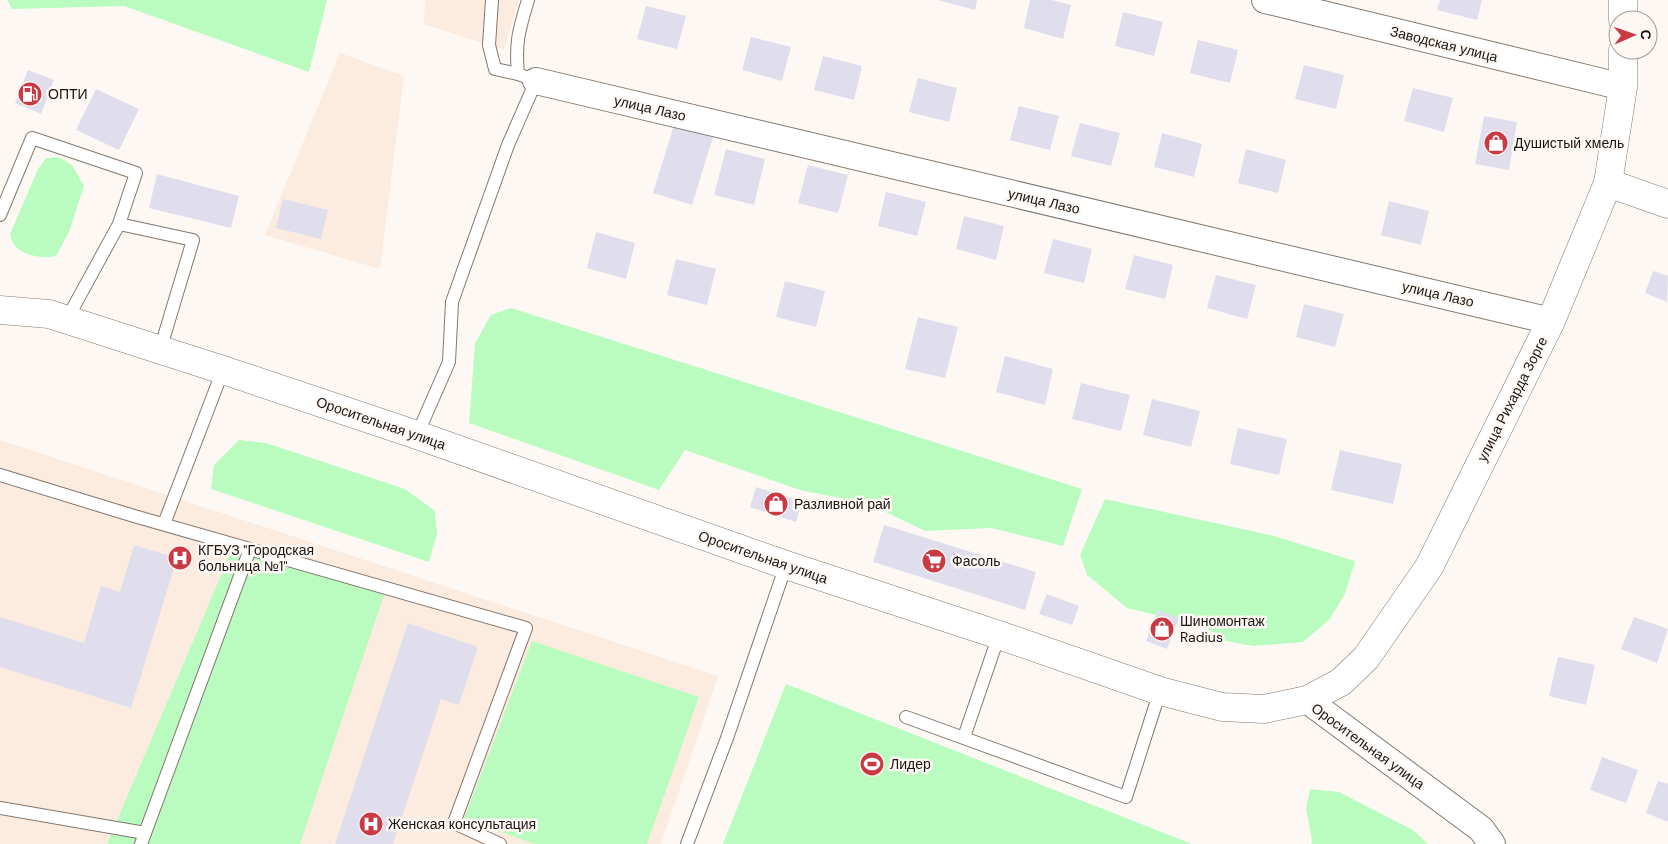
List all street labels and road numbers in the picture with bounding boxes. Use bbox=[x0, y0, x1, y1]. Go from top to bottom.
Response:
street label: Заводская улица bbox=[1388, 22, 1500, 66]
street label: улица Лазо bbox=[612, 91, 688, 125]
street label: улица Лазо bbox=[1006, 184, 1082, 218]
street label: улица Лазо bbox=[1400, 277, 1476, 311]
street label: улица Рихарда Зорге bbox=[1473, 333, 1551, 464]
street label: Оросительная улица bbox=[314, 392, 448, 454]
street label: Оросительная улица bbox=[696, 526, 830, 588]
street label: Оросительная улица bbox=[1308, 699, 1428, 793]

